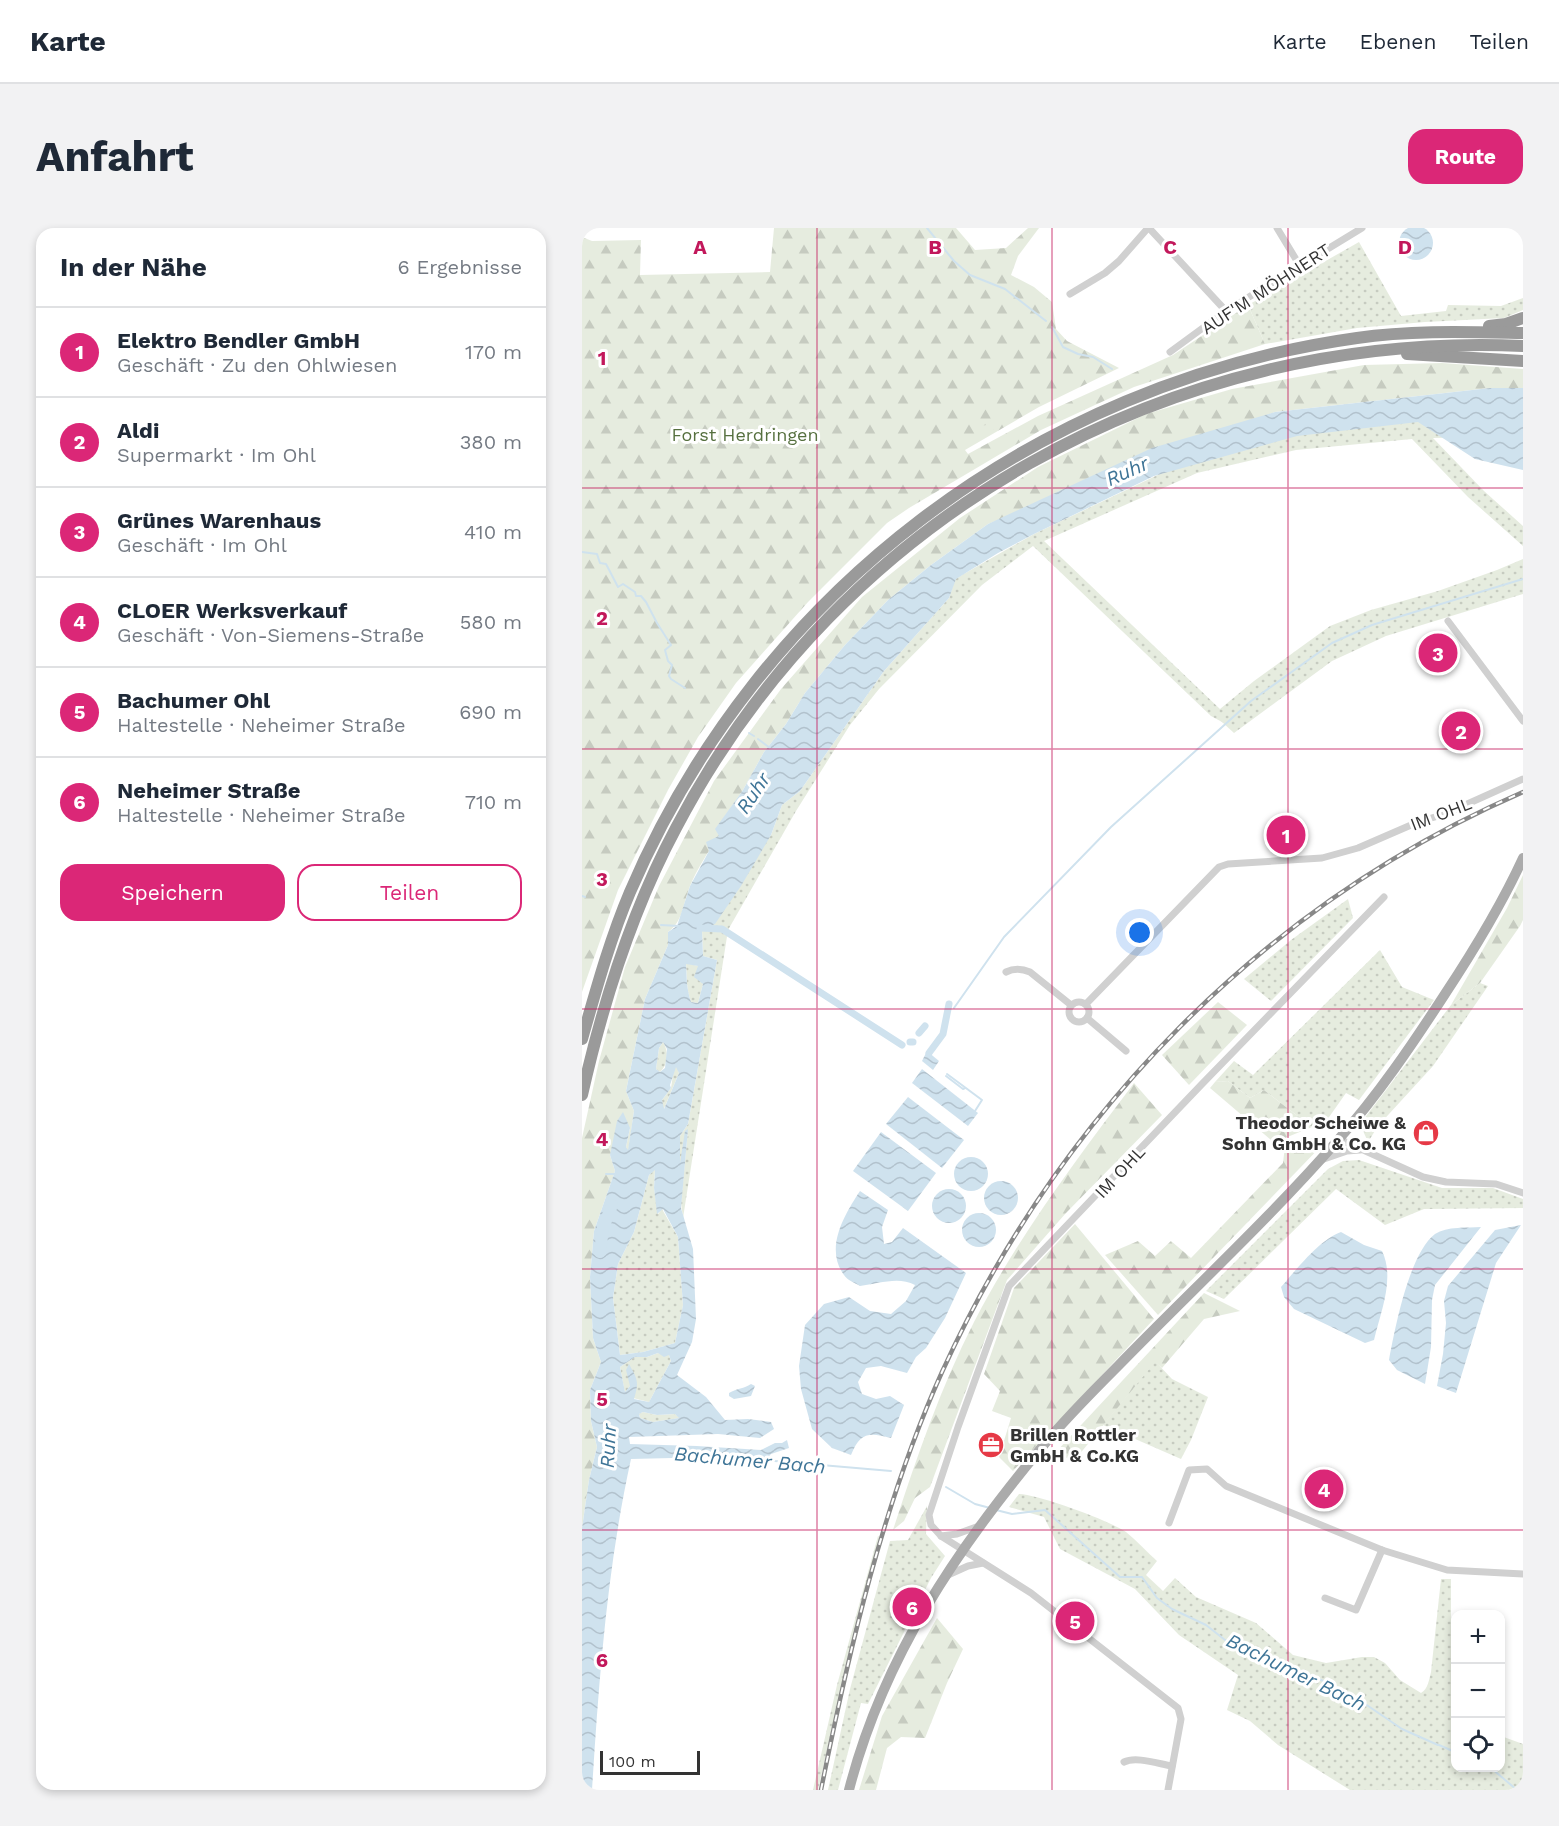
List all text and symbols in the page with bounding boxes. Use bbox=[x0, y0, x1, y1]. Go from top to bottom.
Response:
text: Karte bbox=[30, 25, 106, 58]
text: Karte bbox=[1272, 29, 1327, 54]
text: Ebenen bbox=[1360, 29, 1436, 54]
text: Teilen bbox=[1469, 29, 1529, 54]
button: Route bbox=[1408, 129, 1523, 184]
text: Anfahrt bbox=[36, 132, 194, 181]
text: A bbox=[693, 235, 707, 259]
text: B bbox=[928, 235, 942, 259]
text: C bbox=[1163, 235, 1177, 259]
text: D bbox=[1398, 235, 1412, 259]
street label: AUF'M MÖHNERT bbox=[1197, 239, 1335, 338]
text: In der Nähe bbox=[60, 252, 207, 282]
text: 6 Ergebnisse bbox=[398, 255, 522, 279]
text: Elektro Bendler GmbH bbox=[117, 328, 360, 353]
text: 1 bbox=[75, 340, 84, 364]
text: 170 m bbox=[465, 340, 522, 364]
text: 1 bbox=[598, 346, 606, 370]
text: Geschäft · Zu den Ohlwiesen bbox=[117, 353, 397, 377]
text: Aldi bbox=[117, 418, 159, 443]
park label: Forst Herdringen bbox=[671, 424, 819, 445]
text: 2 bbox=[74, 430, 85, 454]
text: 380 m bbox=[460, 430, 522, 454]
text: Supermarkt · Im Ohl bbox=[117, 443, 316, 467]
water label: Ruhr bbox=[1102, 451, 1153, 491]
text: Grünes Warenhaus bbox=[117, 508, 321, 533]
text: 3 bbox=[74, 520, 85, 544]
text: 410 m bbox=[464, 520, 522, 544]
text: Geschäft · Im Ohl bbox=[117, 533, 287, 557]
text: CLOER Werksverkauf bbox=[117, 598, 348, 623]
text: 2 bbox=[596, 606, 608, 630]
text: 4 bbox=[73, 610, 86, 634]
text: 580 m bbox=[460, 610, 522, 634]
text: Geschäft · Von-Siemens-Straße bbox=[117, 623, 424, 647]
pin: 3 bbox=[1418, 630, 1458, 676]
text: Bachumer Ohl bbox=[117, 688, 270, 713]
text: 5 bbox=[74, 700, 85, 724]
text: 690 m bbox=[459, 700, 522, 724]
pin: 2 bbox=[1442, 708, 1480, 754]
text: Haltestelle · Neheimer Straße bbox=[117, 713, 406, 737]
water label: Ruhr bbox=[731, 767, 776, 818]
text: Neheimer Straße bbox=[117, 778, 300, 803]
text: 6 bbox=[73, 790, 86, 814]
text: 710 m bbox=[465, 790, 522, 814]
street label: IM OHL bbox=[1407, 792, 1475, 835]
text: Haltestelle · Neheimer Straße bbox=[117, 803, 406, 827]
pin: 1 bbox=[1266, 812, 1306, 858]
button: Speichern bbox=[60, 864, 285, 921]
button: Teilen bbox=[297, 864, 522, 921]
text: 3 bbox=[596, 867, 608, 891]
your location bbox=[1125, 918, 1154, 947]
place label: Theodor Scheiwe & Sohn GmbH & Co. KG bbox=[1222, 1112, 1406, 1154]
shop icon: Theodor Scheiwe & Sohn GmbH & Co. KG bbox=[1411, 1118, 1441, 1148]
text: 4 bbox=[596, 1127, 609, 1151]
street label: IM OHL bbox=[1090, 1141, 1149, 1202]
text: 5 bbox=[596, 1387, 608, 1411]
water label: Ruhr bbox=[595, 1422, 621, 1469]
place label: Brillen Rottler GmbH & Co.KG bbox=[1010, 1424, 1139, 1466]
office icon: Brillen Rottler GmbH & Co.KG bbox=[976, 1430, 1006, 1460]
water label: Bachumer Bach bbox=[673, 1441, 827, 1479]
pin: 4 bbox=[1304, 1466, 1344, 1512]
pin: 6 bbox=[892, 1584, 932, 1630]
pin: 5 bbox=[1056, 1598, 1094, 1644]
map controls bbox=[1451, 1610, 1505, 1772]
button: + bbox=[1451, 1610, 1505, 1664]
water label: Bachumer Bach bbox=[1222, 1628, 1370, 1716]
text: 6 bbox=[596, 1648, 608, 1672]
button: − bbox=[1451, 1664, 1505, 1718]
button: locate bbox=[1451, 1718, 1505, 1772]
scale bar bbox=[600, 1748, 700, 1776]
text: 100 m bbox=[609, 1752, 656, 1771]

